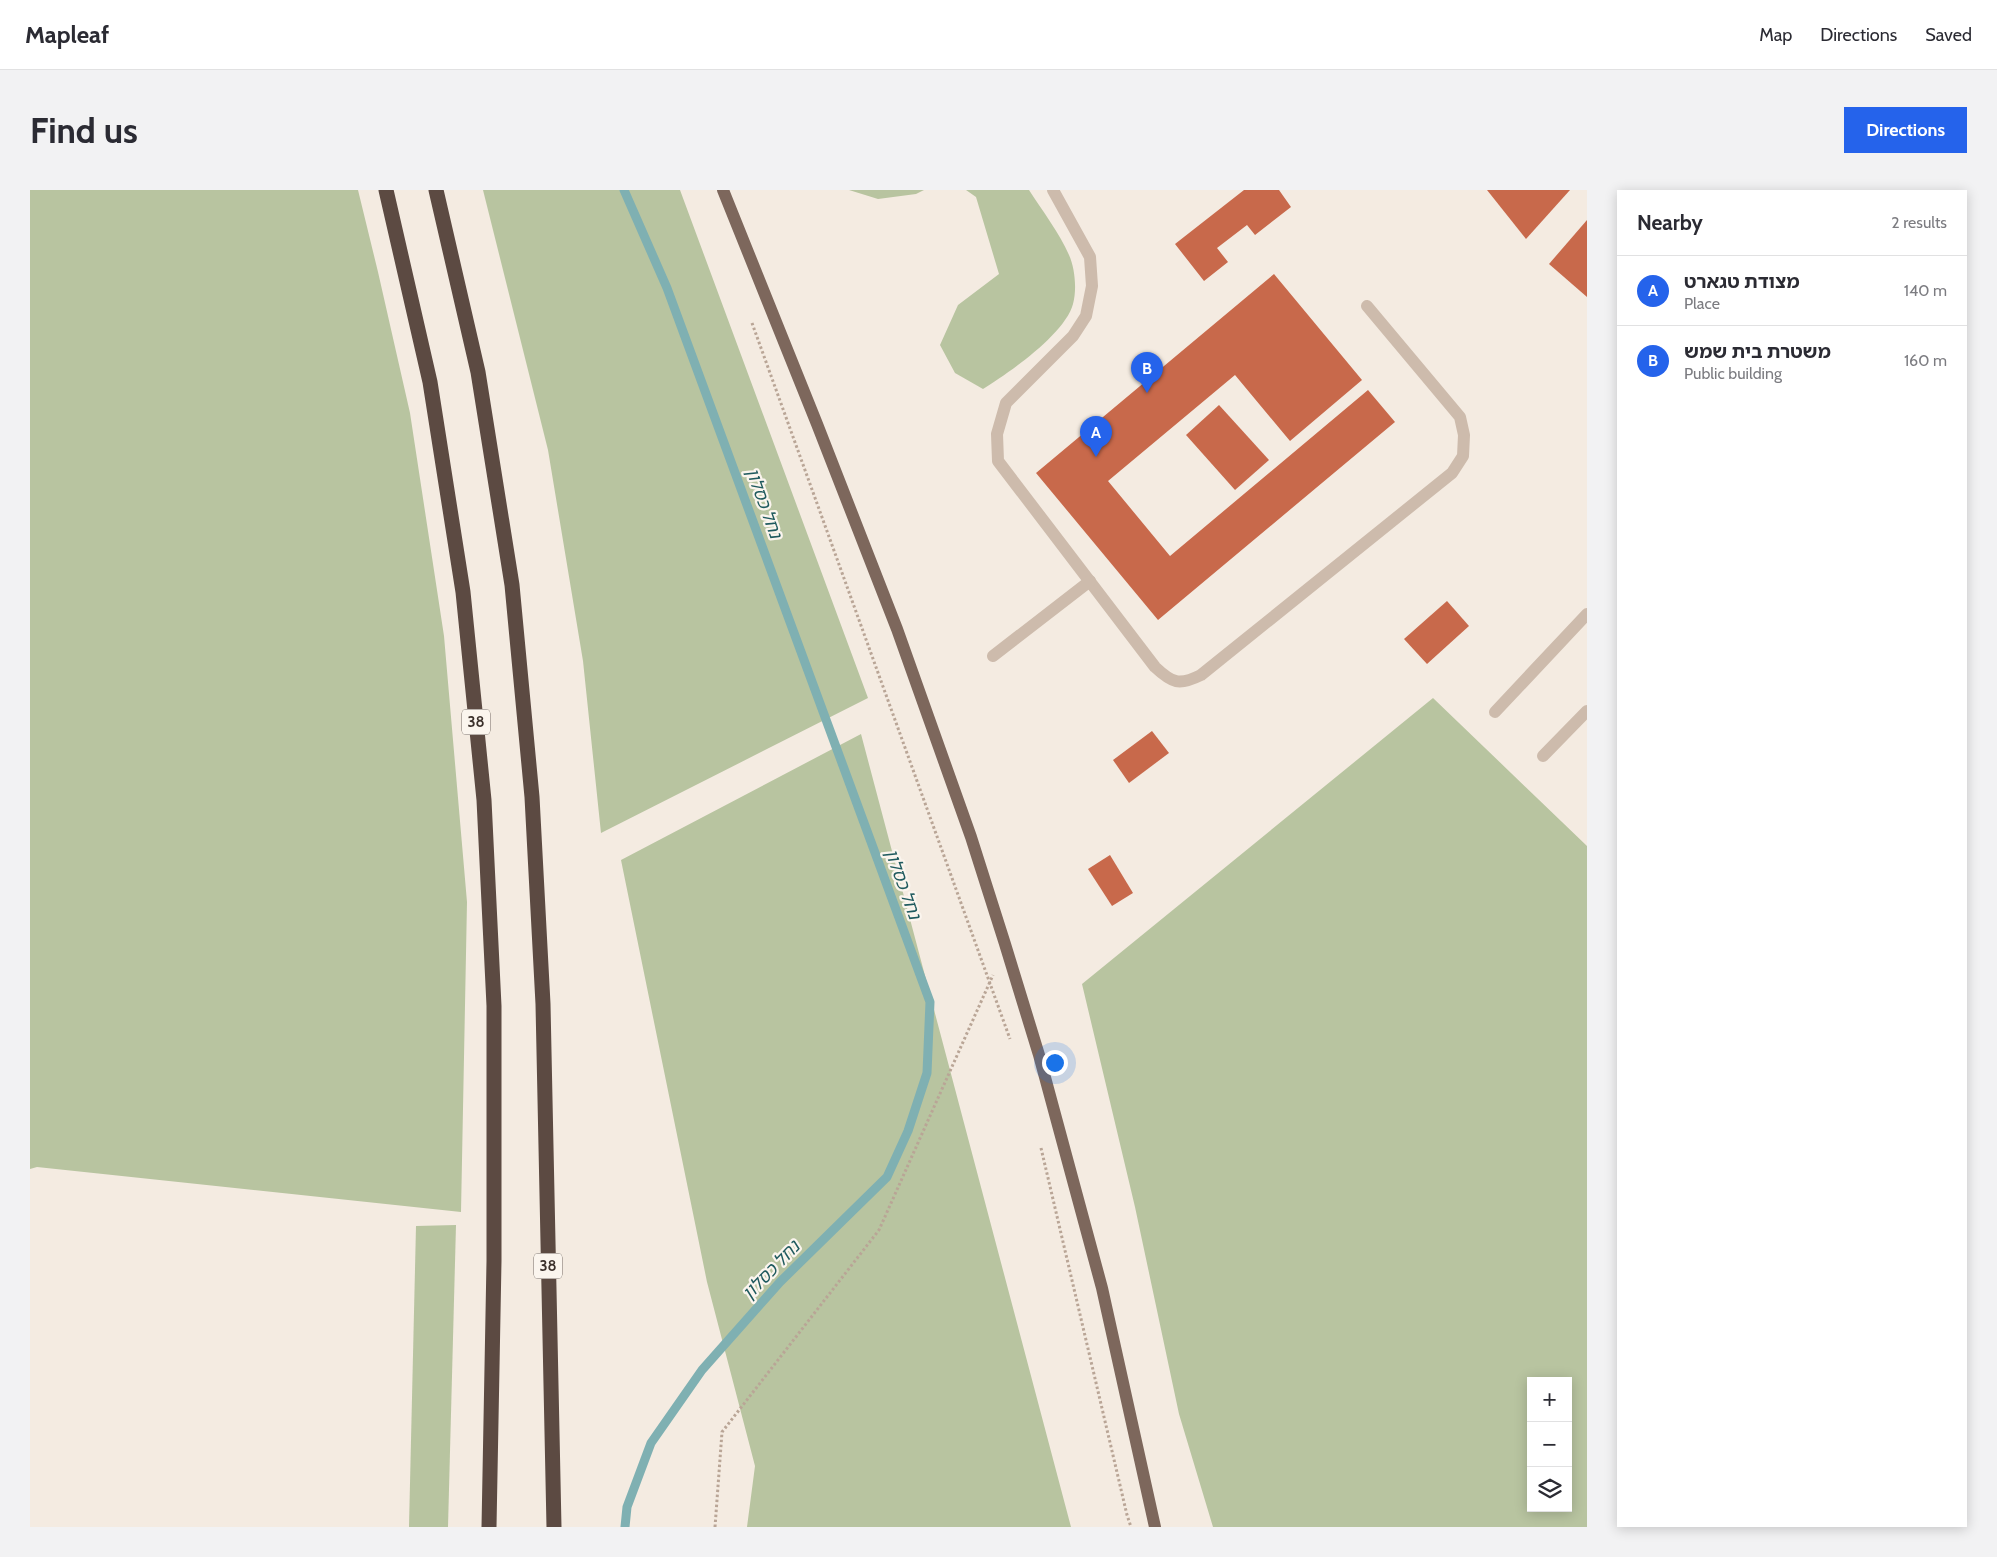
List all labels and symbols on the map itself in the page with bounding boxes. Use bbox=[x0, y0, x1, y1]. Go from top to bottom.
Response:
pin: B bbox=[1131, 352, 1163, 393]
pin: A bbox=[1080, 416, 1112, 457]
water label: נחל כסלון bbox=[741, 465, 787, 542]
road number: 38 bbox=[462, 710, 490, 734]
water label: נחל כסלון bbox=[880, 846, 926, 923]
your location bbox=[1042, 1050, 1068, 1076]
water label: נחל כסלון bbox=[738, 1235, 805, 1304]
road number: 38 bbox=[534, 1254, 562, 1278]

